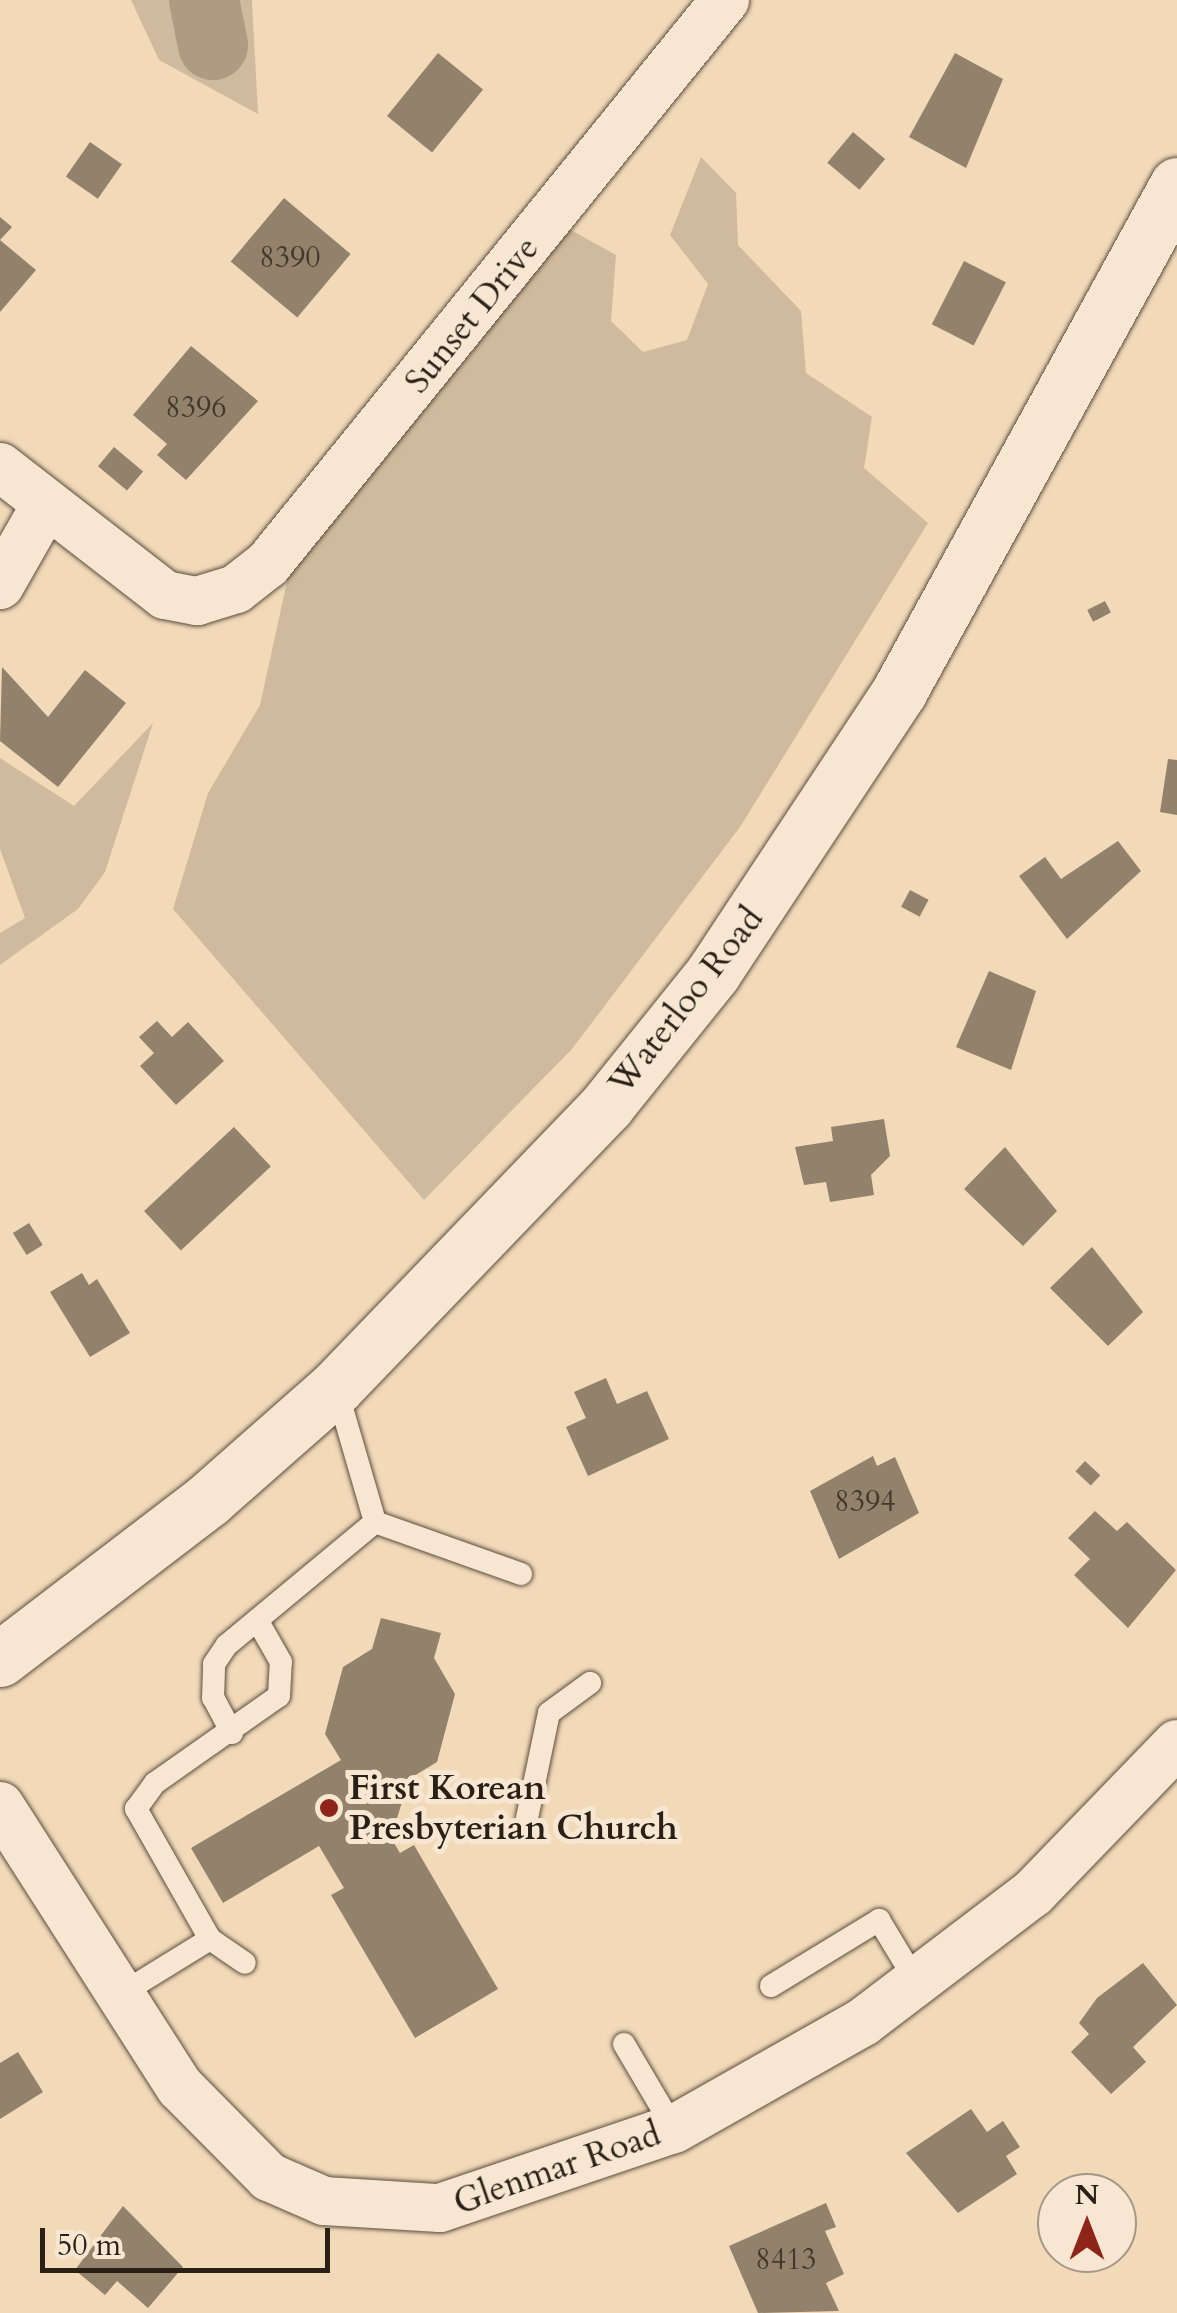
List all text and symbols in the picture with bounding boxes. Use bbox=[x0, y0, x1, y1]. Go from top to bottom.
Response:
street label: Sunset Drive bbox=[396, 228, 548, 402]
house number: 8390 bbox=[259, 240, 321, 276]
house number: 8396 bbox=[165, 390, 227, 426]
street label: Waterloo Road bbox=[600, 899, 772, 1103]
house number: 8394 bbox=[834, 1484, 896, 1520]
place label: First Korean Presbyterian Church bbox=[349, 1767, 678, 1849]
marker: First Korean Presbyterian Church bbox=[318, 1797, 340, 1819]
street label: Glenmar Road bbox=[448, 2113, 666, 2223]
north arrow bbox=[1037, 2173, 1137, 2273]
text: N bbox=[1075, 2176, 1099, 2214]
scale bar bbox=[45, 2208, 335, 2270]
text: 50 m bbox=[57, 2225, 121, 2266]
house number: 8413 bbox=[755, 2242, 817, 2278]

